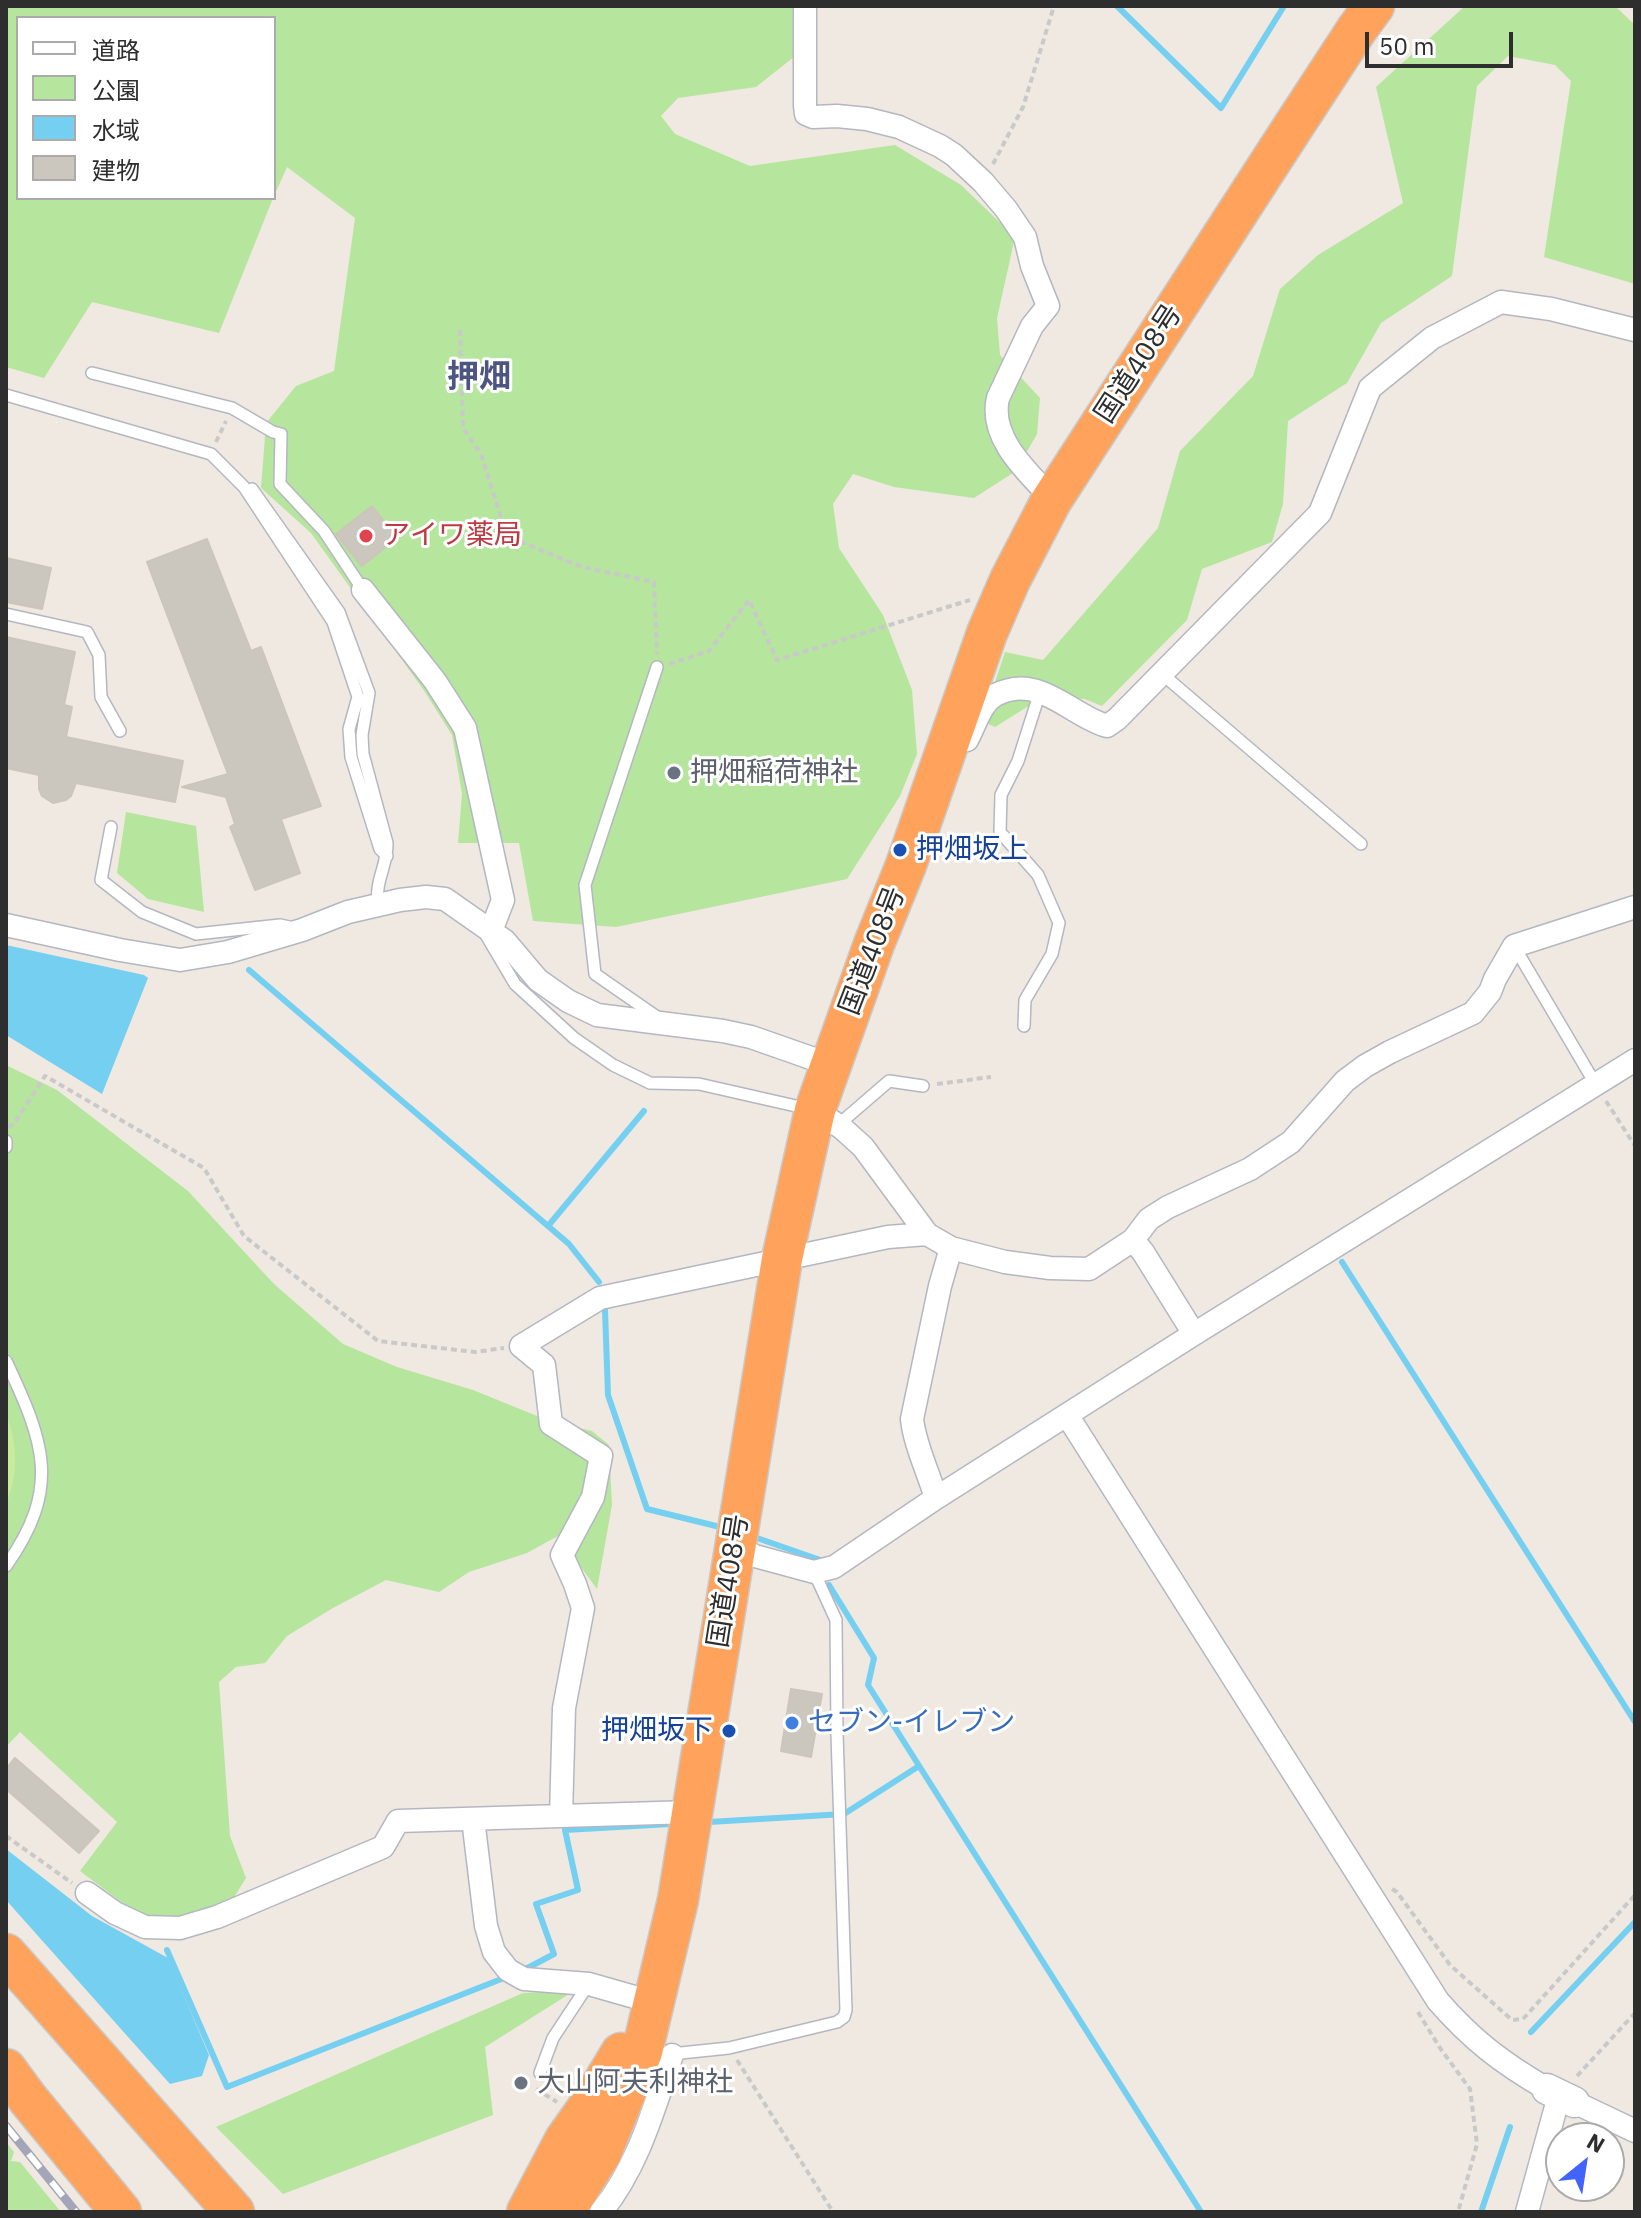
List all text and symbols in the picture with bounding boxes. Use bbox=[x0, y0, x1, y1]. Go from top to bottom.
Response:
legend bbox=[16, 16, 276, 200]
scale bar bbox=[1369, 16, 1517, 66]
text: 50 m bbox=[1379, 30, 1434, 62]
text: 道路 bbox=[92, 34, 140, 66]
text: 公園 bbox=[92, 74, 140, 106]
text: 水域 bbox=[92, 114, 140, 146]
text: 建物 bbox=[92, 154, 140, 186]
street label: 国道408号 bbox=[1088, 298, 1190, 430]
district label: 押畑 bbox=[447, 359, 511, 397]
place label: アイワ薬局 bbox=[382, 519, 522, 553]
marker: アイワ薬局 bbox=[357, 527, 375, 545]
place label: 押畑稲荷神社 bbox=[690, 756, 858, 790]
marker: 押畑稲荷神社 bbox=[665, 764, 683, 782]
place label: 押畑坂上 bbox=[916, 833, 1028, 867]
marker: 押畑坂上 bbox=[891, 841, 909, 859]
street label: 国道408号 bbox=[833, 882, 913, 1020]
street label: 国道408号 bbox=[702, 1512, 756, 1650]
place label: セブン-イレブン bbox=[808, 1706, 1015, 1740]
place label: 押畑坂下 bbox=[601, 1714, 713, 1748]
marker: セブン-イレブン bbox=[783, 1714, 801, 1732]
marker: 押畑坂下 bbox=[720, 1722, 738, 1740]
place label: 大山阿夫利神社 bbox=[537, 2066, 733, 2100]
marker: 大山阿夫利神社 bbox=[512, 2074, 530, 2092]
north arrow bbox=[1545, 2122, 1625, 2202]
text: N bbox=[1582, 2126, 1610, 2159]

